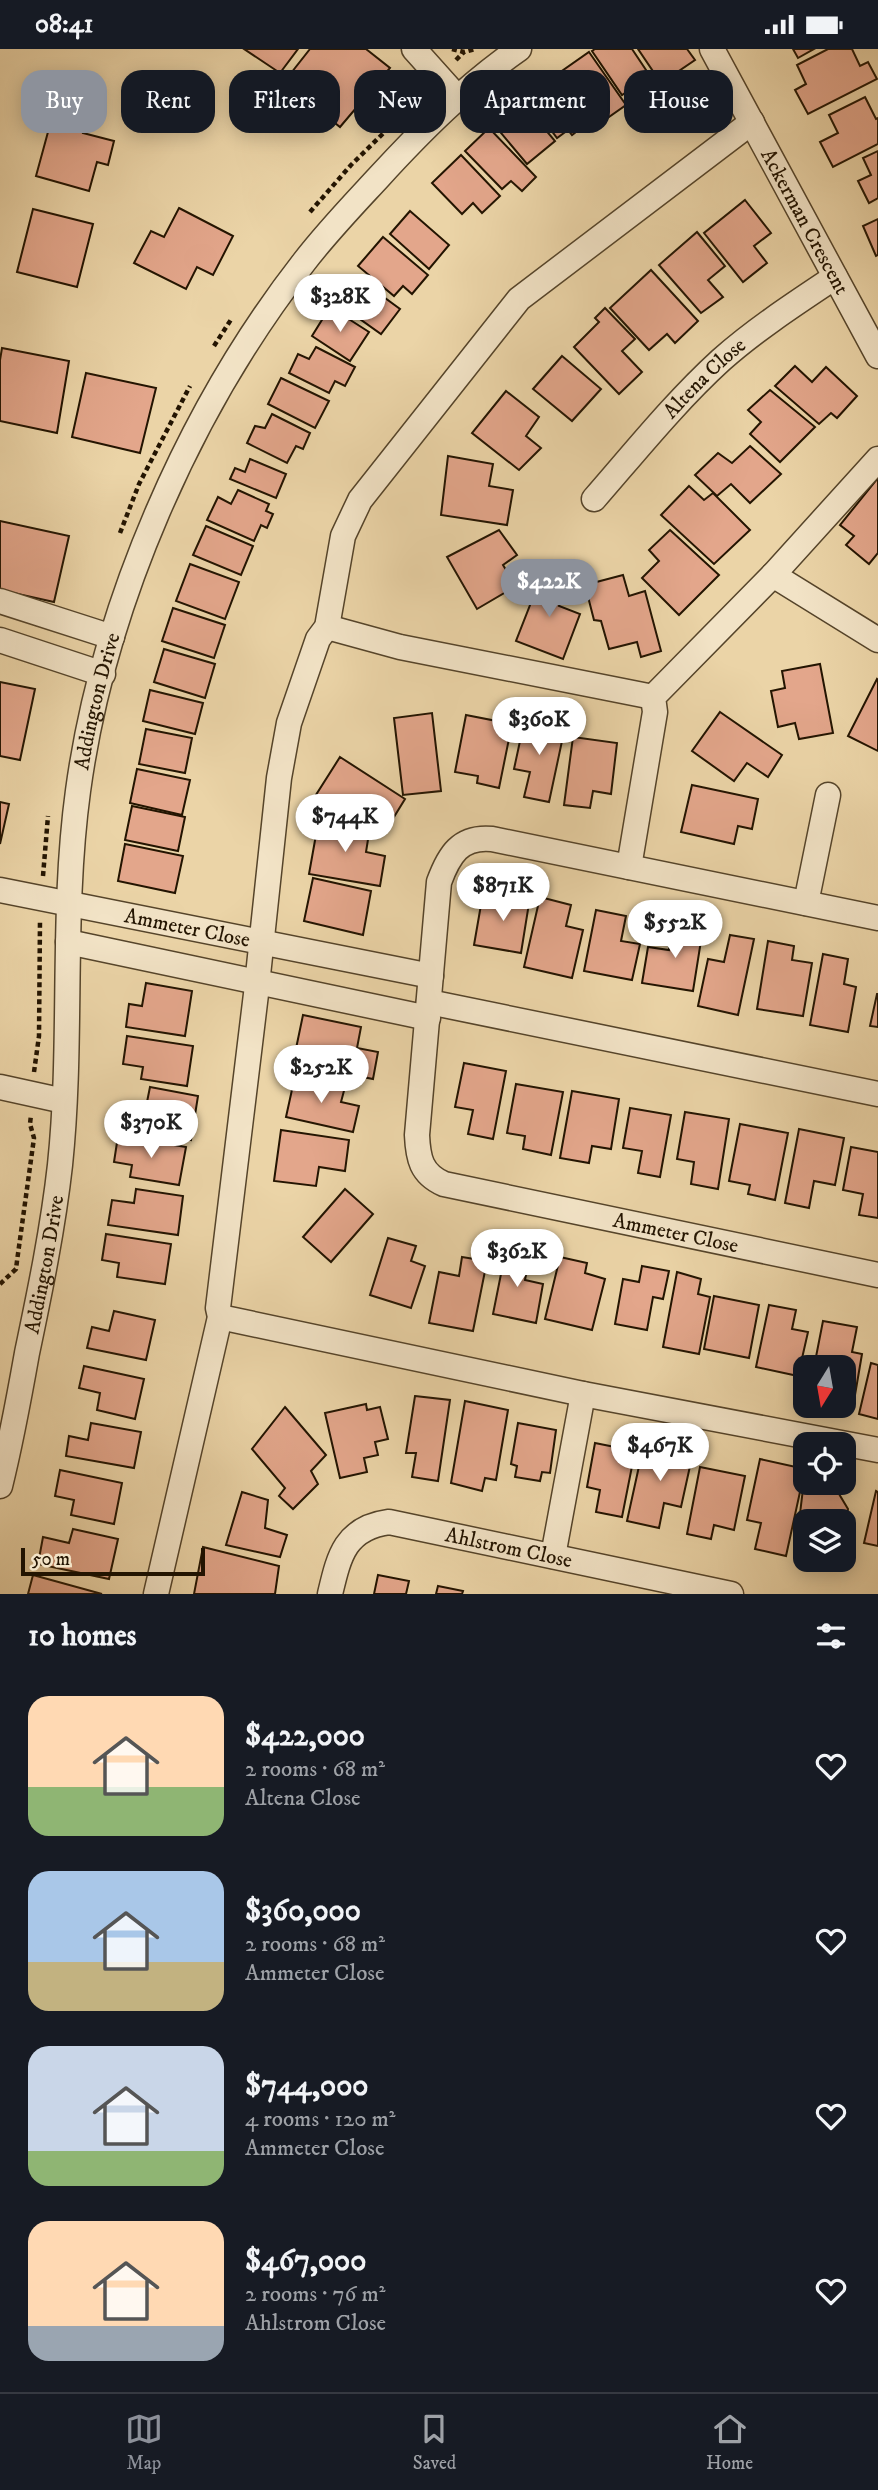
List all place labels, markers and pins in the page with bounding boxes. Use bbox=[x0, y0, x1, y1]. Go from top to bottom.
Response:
pin: $328K bbox=[291, 275, 389, 334]
pin: $422K bbox=[500, 559, 598, 619]
pin: $360K bbox=[490, 697, 588, 757]
pin: $744K bbox=[296, 795, 394, 854]
pin: $871K bbox=[454, 863, 552, 923]
pin: $552K bbox=[626, 901, 724, 960]
pin: $252K bbox=[272, 1045, 370, 1105]
pin: $370K bbox=[102, 1101, 200, 1160]
pin: $362K bbox=[468, 1229, 566, 1289]
pin: $467K bbox=[611, 1423, 709, 1483]

